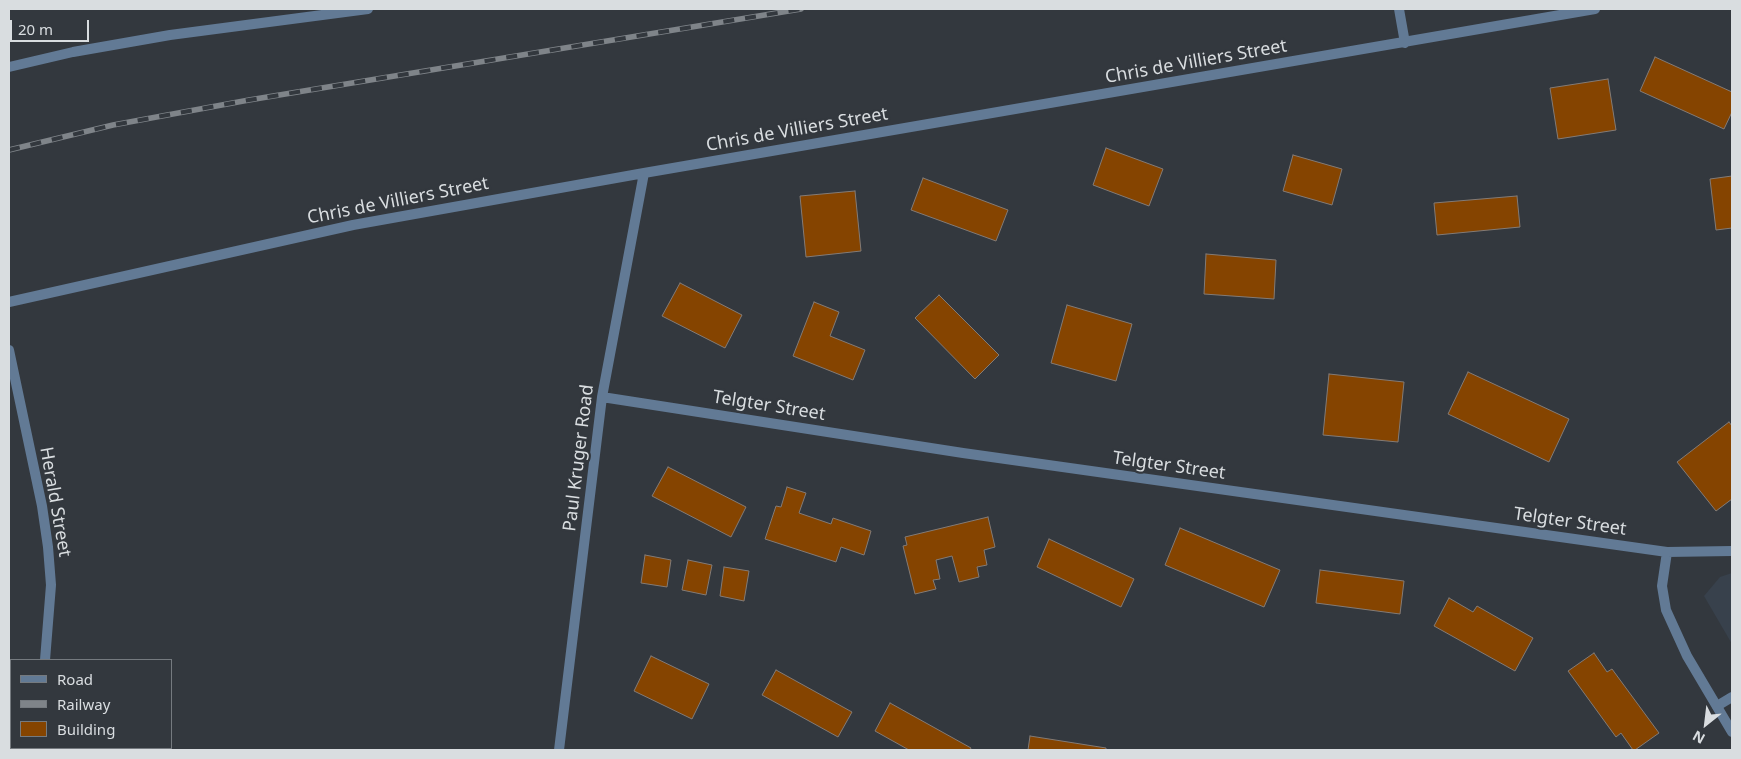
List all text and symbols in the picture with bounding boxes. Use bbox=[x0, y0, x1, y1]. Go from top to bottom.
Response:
scale bar bbox=[12, 10, 91, 42]
text: 20 m bbox=[18, 19, 53, 39]
street label: Chris de Villiers Street bbox=[1103, 35, 1289, 89]
street label: Chris de Villiers Street bbox=[704, 103, 890, 157]
street label: Chris de Villiers Street bbox=[305, 173, 491, 229]
street label: Paul Kruger Road bbox=[559, 383, 599, 533]
street label: Telgter Street bbox=[711, 386, 827, 426]
street label: Herald Street bbox=[35, 445, 75, 559]
street label: Telgter Street bbox=[1111, 447, 1227, 485]
street label: Telgter Street bbox=[1512, 503, 1628, 541]
legend bbox=[10, 659, 172, 749]
text: Road bbox=[57, 669, 93, 689]
text: Railway bbox=[57, 694, 110, 714]
north arrow bbox=[1681, 699, 1731, 749]
text: Building bbox=[57, 719, 115, 739]
text: N bbox=[1689, 726, 1708, 749]

